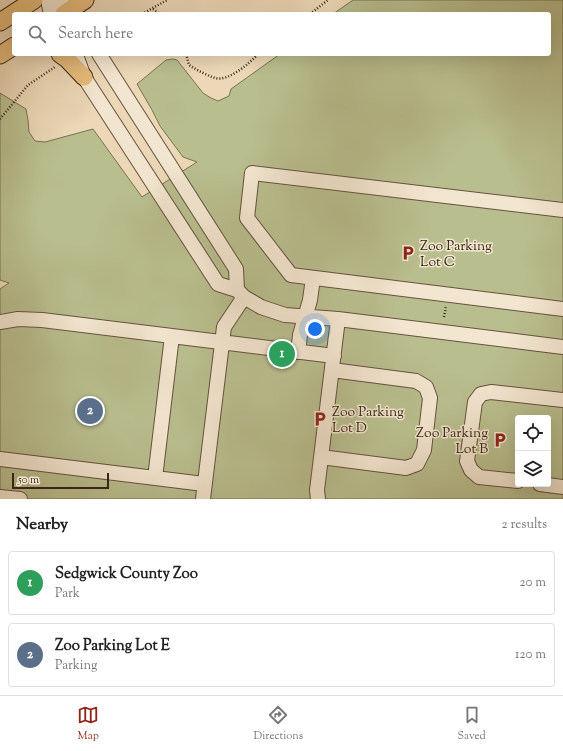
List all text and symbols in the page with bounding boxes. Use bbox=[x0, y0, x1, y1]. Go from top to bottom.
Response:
search box bbox=[12, 12, 551, 56]
icon: search bbox=[26, 23, 48, 45]
text: Search here bbox=[58, 24, 133, 45]
place label: Zoo Parking Lot C bbox=[420, 237, 492, 273]
parking icon: Zoo Parking Lot C bbox=[399, 244, 417, 262]
your location bbox=[305, 319, 325, 339]
pin: 1 bbox=[269, 339, 295, 369]
pin: 2 bbox=[77, 396, 103, 426]
place label: Zoo Parking Lot D bbox=[332, 403, 404, 439]
parking icon: Zoo Parking Lot D bbox=[311, 410, 329, 428]
map controls bbox=[515, 415, 551, 487]
button: locate bbox=[515, 415, 551, 451]
place label: Zoo Parking Lot B bbox=[416, 424, 488, 460]
parking icon: Zoo Parking Lot B bbox=[491, 431, 509, 449]
button: layers bbox=[515, 451, 551, 487]
scale bar bbox=[12, 471, 109, 490]
text: 50 m bbox=[18, 472, 39, 488]
text: Nearby bbox=[16, 513, 68, 537]
text: 2 results bbox=[502, 516, 547, 534]
text: Sedgwick County Zoo bbox=[55, 564, 198, 585]
text: 1 bbox=[28, 574, 32, 592]
text: 20 m bbox=[520, 574, 546, 592]
text: Park bbox=[55, 585, 80, 603]
text: Zoo Parking Lot E bbox=[55, 636, 170, 657]
text: 2 bbox=[27, 646, 33, 664]
text: 120 m bbox=[515, 646, 546, 664]
text: Parking bbox=[55, 657, 97, 675]
tab: Map bbox=[77, 704, 99, 744]
tab: Directions bbox=[254, 704, 303, 744]
tab: Saved bbox=[458, 704, 486, 744]

